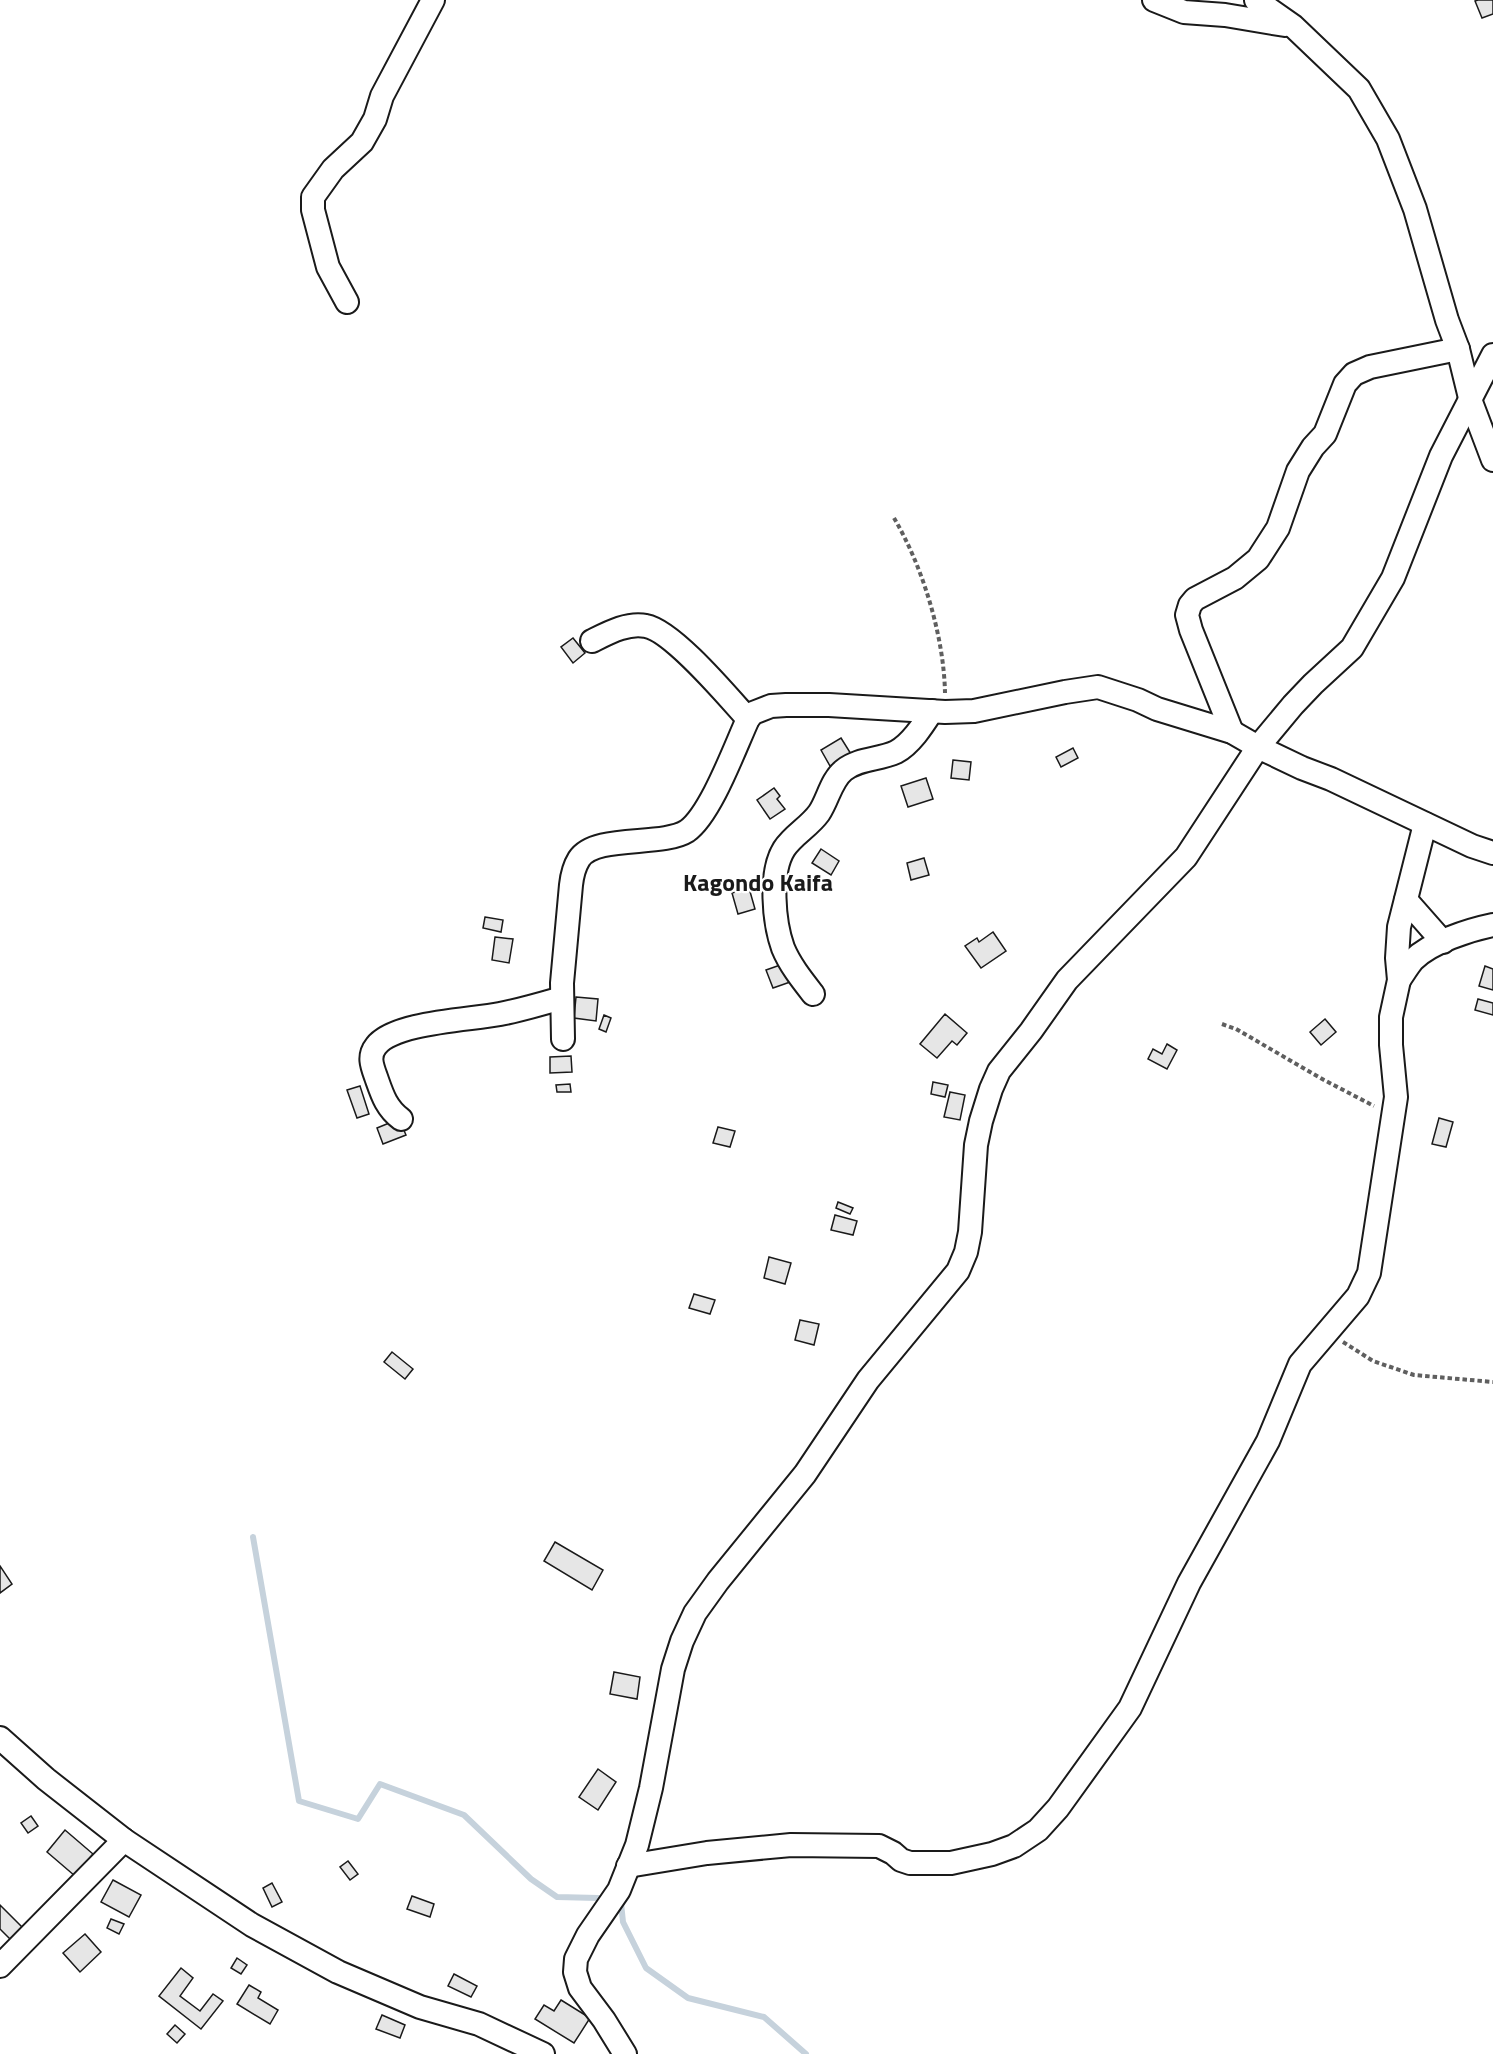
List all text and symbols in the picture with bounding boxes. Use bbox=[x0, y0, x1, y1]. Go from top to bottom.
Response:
district label: Kagondo Kaifa bbox=[683, 864, 833, 900]

